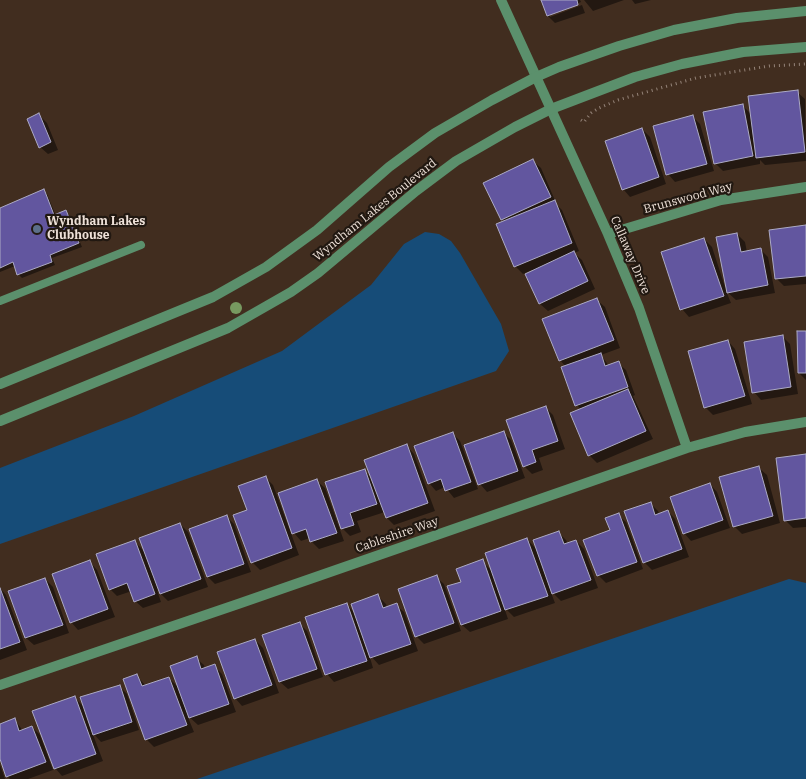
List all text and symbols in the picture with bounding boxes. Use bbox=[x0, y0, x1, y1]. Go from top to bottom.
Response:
street label: Wyndham Lakes Boulevard bbox=[310, 156, 440, 264]
street label: Brunswood Way bbox=[642, 179, 734, 217]
street label: Callaway Drive bbox=[607, 214, 653, 296]
place label: Wyndham Lakes Clubhouse bbox=[47, 215, 145, 243]
marker: Wyndham Lakes Clubhouse bbox=[31, 223, 43, 235]
street label: Cableshire Way bbox=[354, 514, 440, 556]

